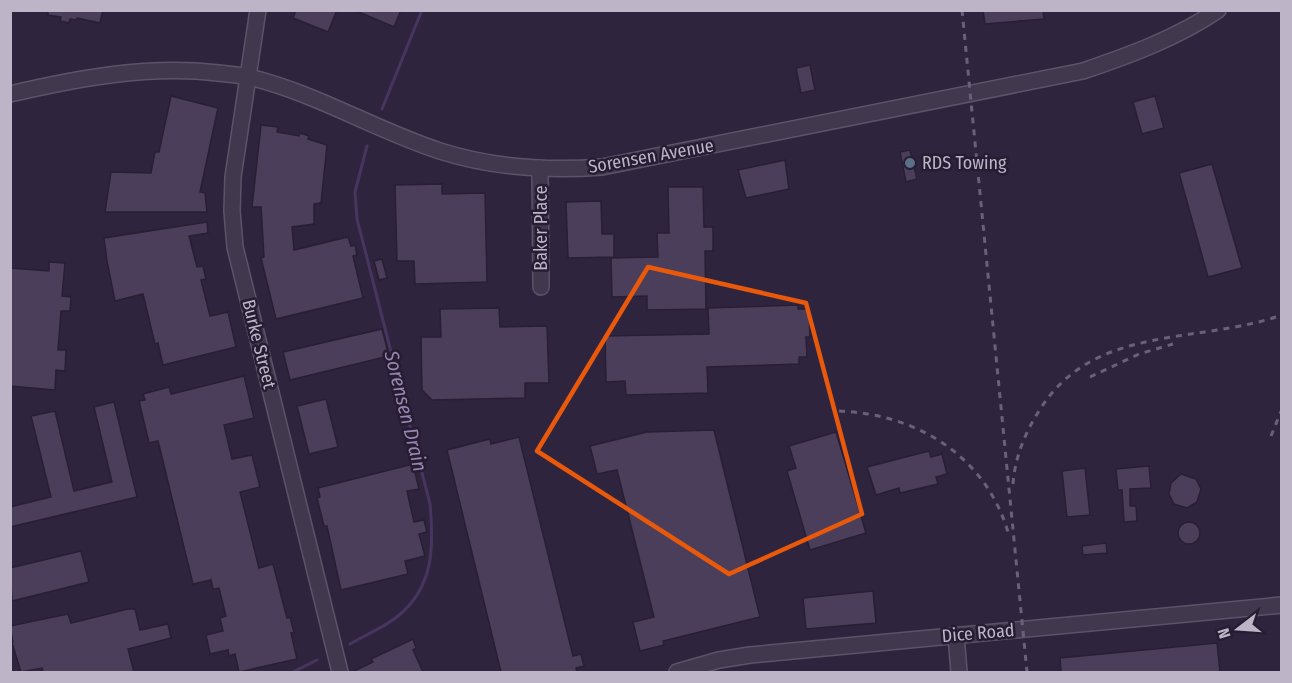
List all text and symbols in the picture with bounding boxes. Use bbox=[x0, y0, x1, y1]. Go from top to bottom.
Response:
street label: Sorensen Avenue bbox=[587, 134, 716, 178]
place label: RDS Towing bbox=[922, 152, 1007, 174]
marker: RDS Towing bbox=[903, 156, 917, 170]
street label: Baker Place bbox=[530, 185, 552, 271]
street label: Burke Street bbox=[237, 297, 281, 391]
water label: Sorensen Drain bbox=[379, 347, 433, 474]
north arrow bbox=[1208, 599, 1268, 659]
street label: Dice Road bbox=[941, 619, 1015, 647]
text: N bbox=[1214, 626, 1235, 641]

